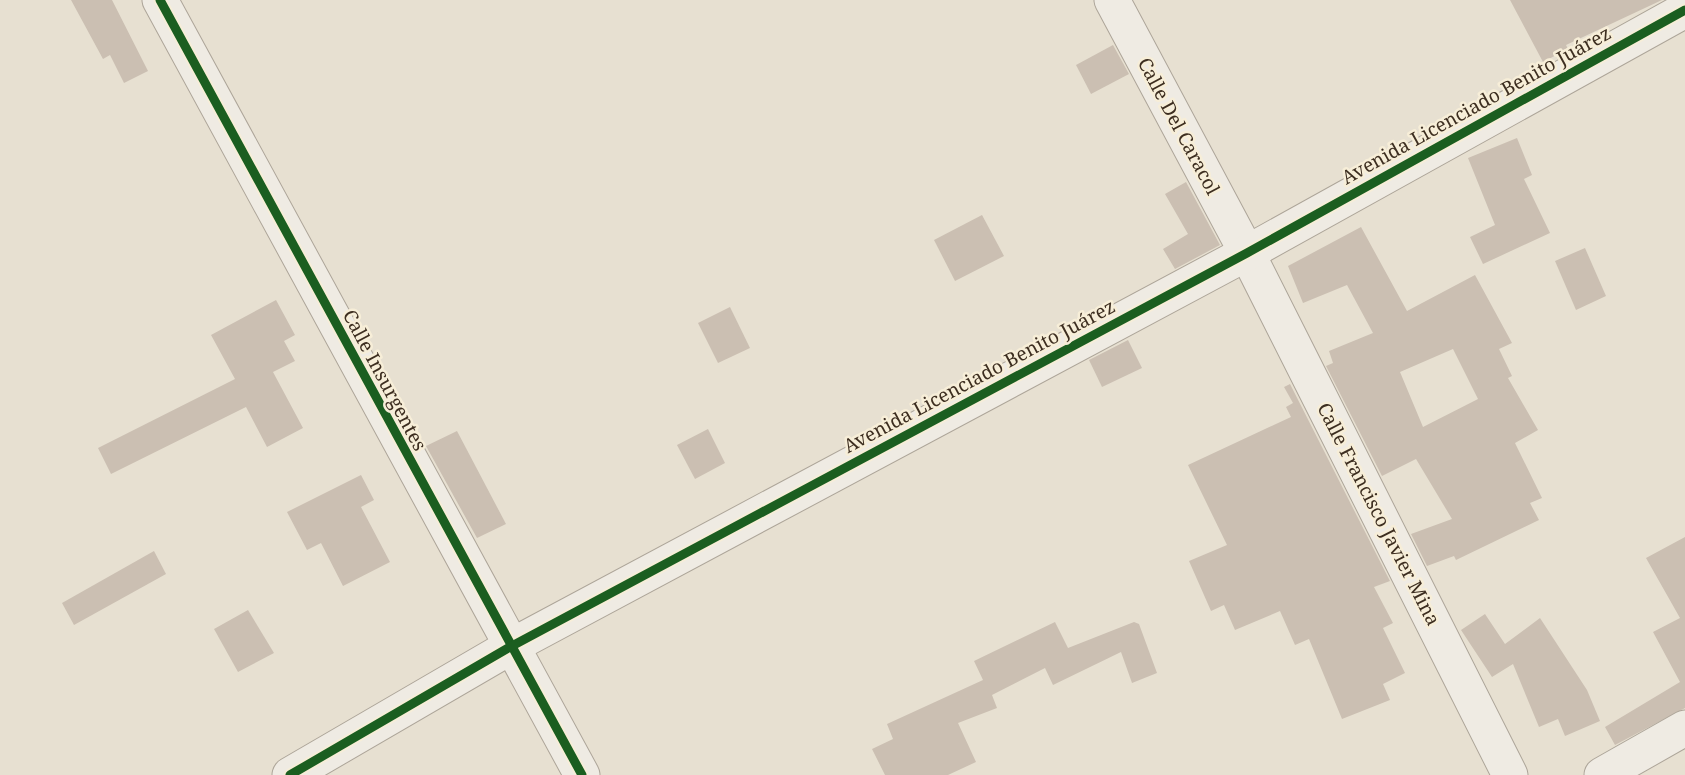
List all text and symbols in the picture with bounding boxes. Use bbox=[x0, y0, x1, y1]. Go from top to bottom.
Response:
street label: Avenida Licenciado Benito Juárez bbox=[1337, 20, 1615, 190]
street label: Calle Del Caracol bbox=[1132, 53, 1226, 199]
street label: Avenida Licenciado Benito Juárez bbox=[839, 293, 1119, 459]
street label: Calle Insurgentes bbox=[337, 305, 433, 455]
street label: Calle Francisco Javier Mina bbox=[1311, 398, 1447, 630]

